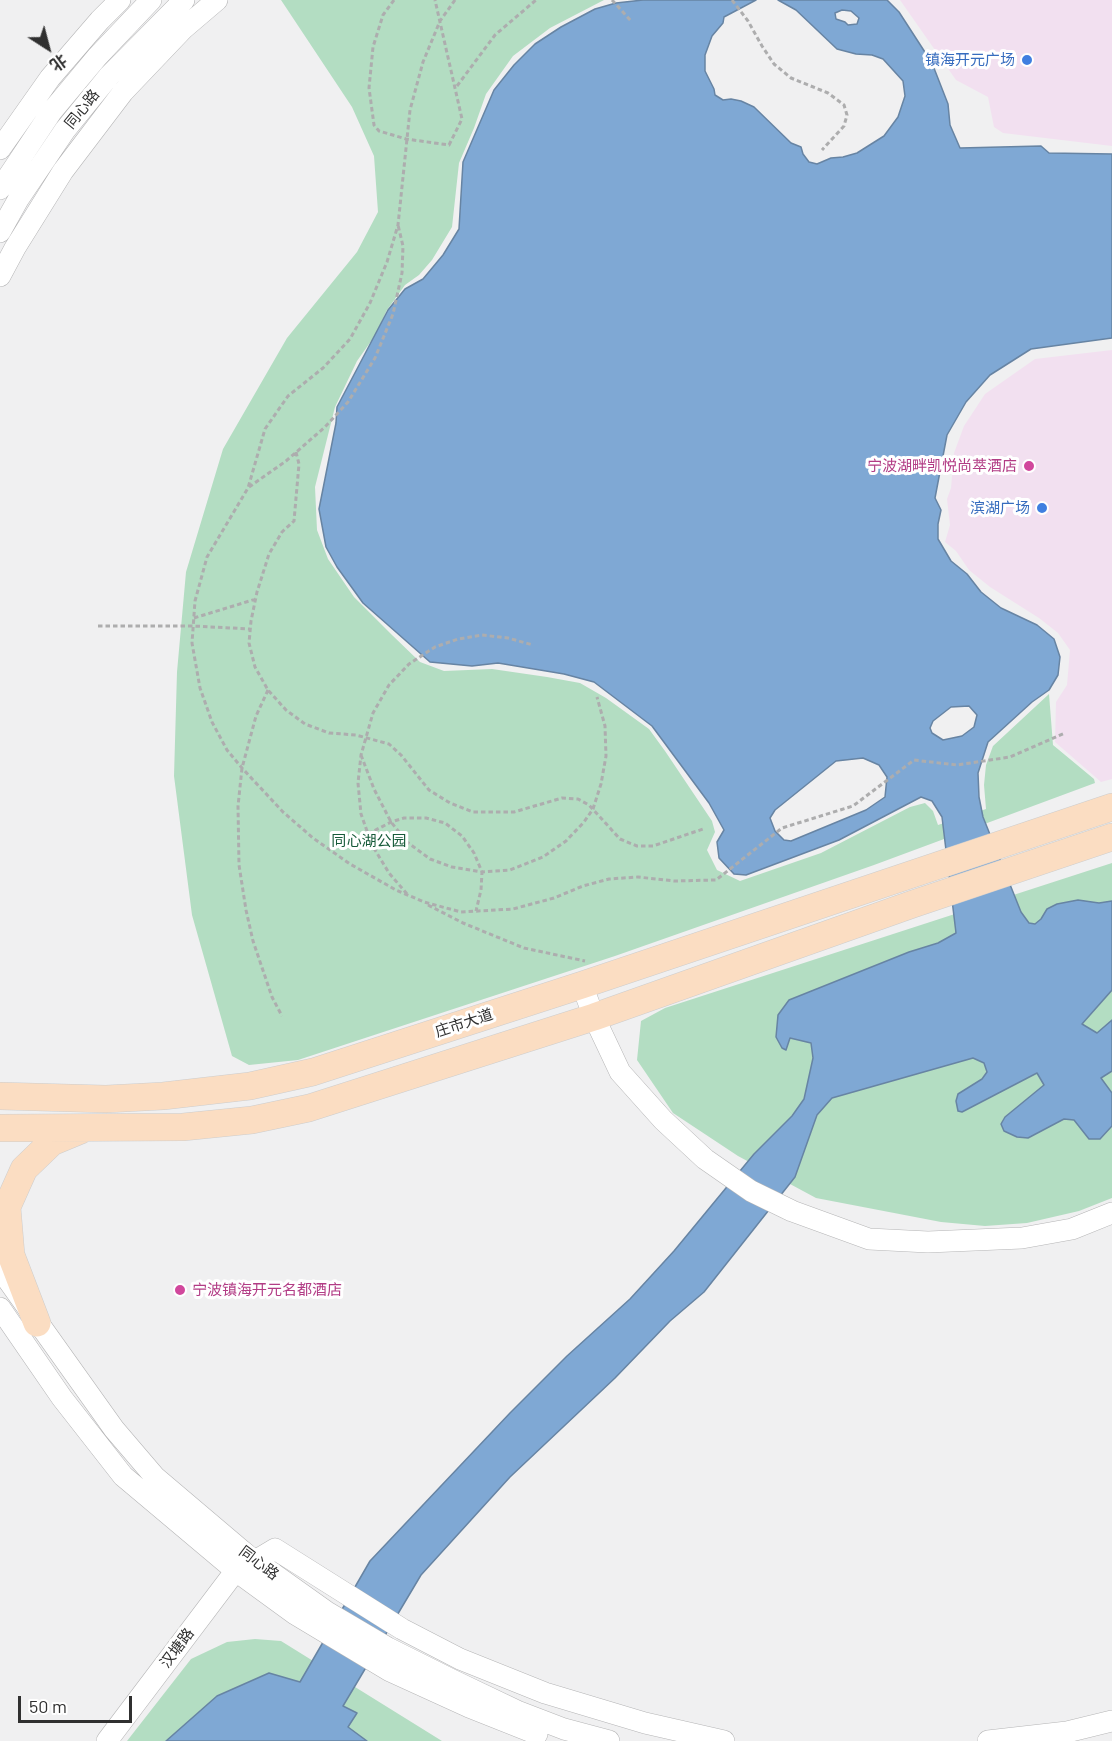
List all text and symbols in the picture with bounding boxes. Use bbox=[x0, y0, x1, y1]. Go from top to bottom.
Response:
north arrow bbox=[18, 18, 78, 78]
text: 北 bbox=[47, 51, 71, 75]
place label: 镇海开元广场 bbox=[925, 51, 1015, 69]
marker: 镇海开元广场 bbox=[1020, 53, 1034, 67]
street label: 同心路 bbox=[61, 86, 103, 132]
place label: 宁波湖畔凯悦尚萃酒店 bbox=[867, 457, 1017, 475]
marker: 宁波湖畔凯悦尚萃酒店 bbox=[1022, 459, 1036, 473]
place label: 滨湖广场 bbox=[970, 499, 1030, 517]
marker: 滨湖广场 bbox=[1035, 501, 1049, 515]
park label: 同心湖公园 bbox=[332, 832, 406, 850]
street label: 庄市大道 bbox=[433, 1005, 495, 1041]
place label: 宁波镇海开元名都酒店 bbox=[192, 1281, 342, 1299]
marker: 宁波镇海开元名都酒店 bbox=[173, 1283, 187, 1297]
street label: 同心路 bbox=[236, 1542, 282, 1584]
street label: 汉塘路 bbox=[156, 1625, 198, 1671]
scale bar bbox=[21, 1684, 135, 1722]
text: 50 m bbox=[29, 1695, 67, 1717]

